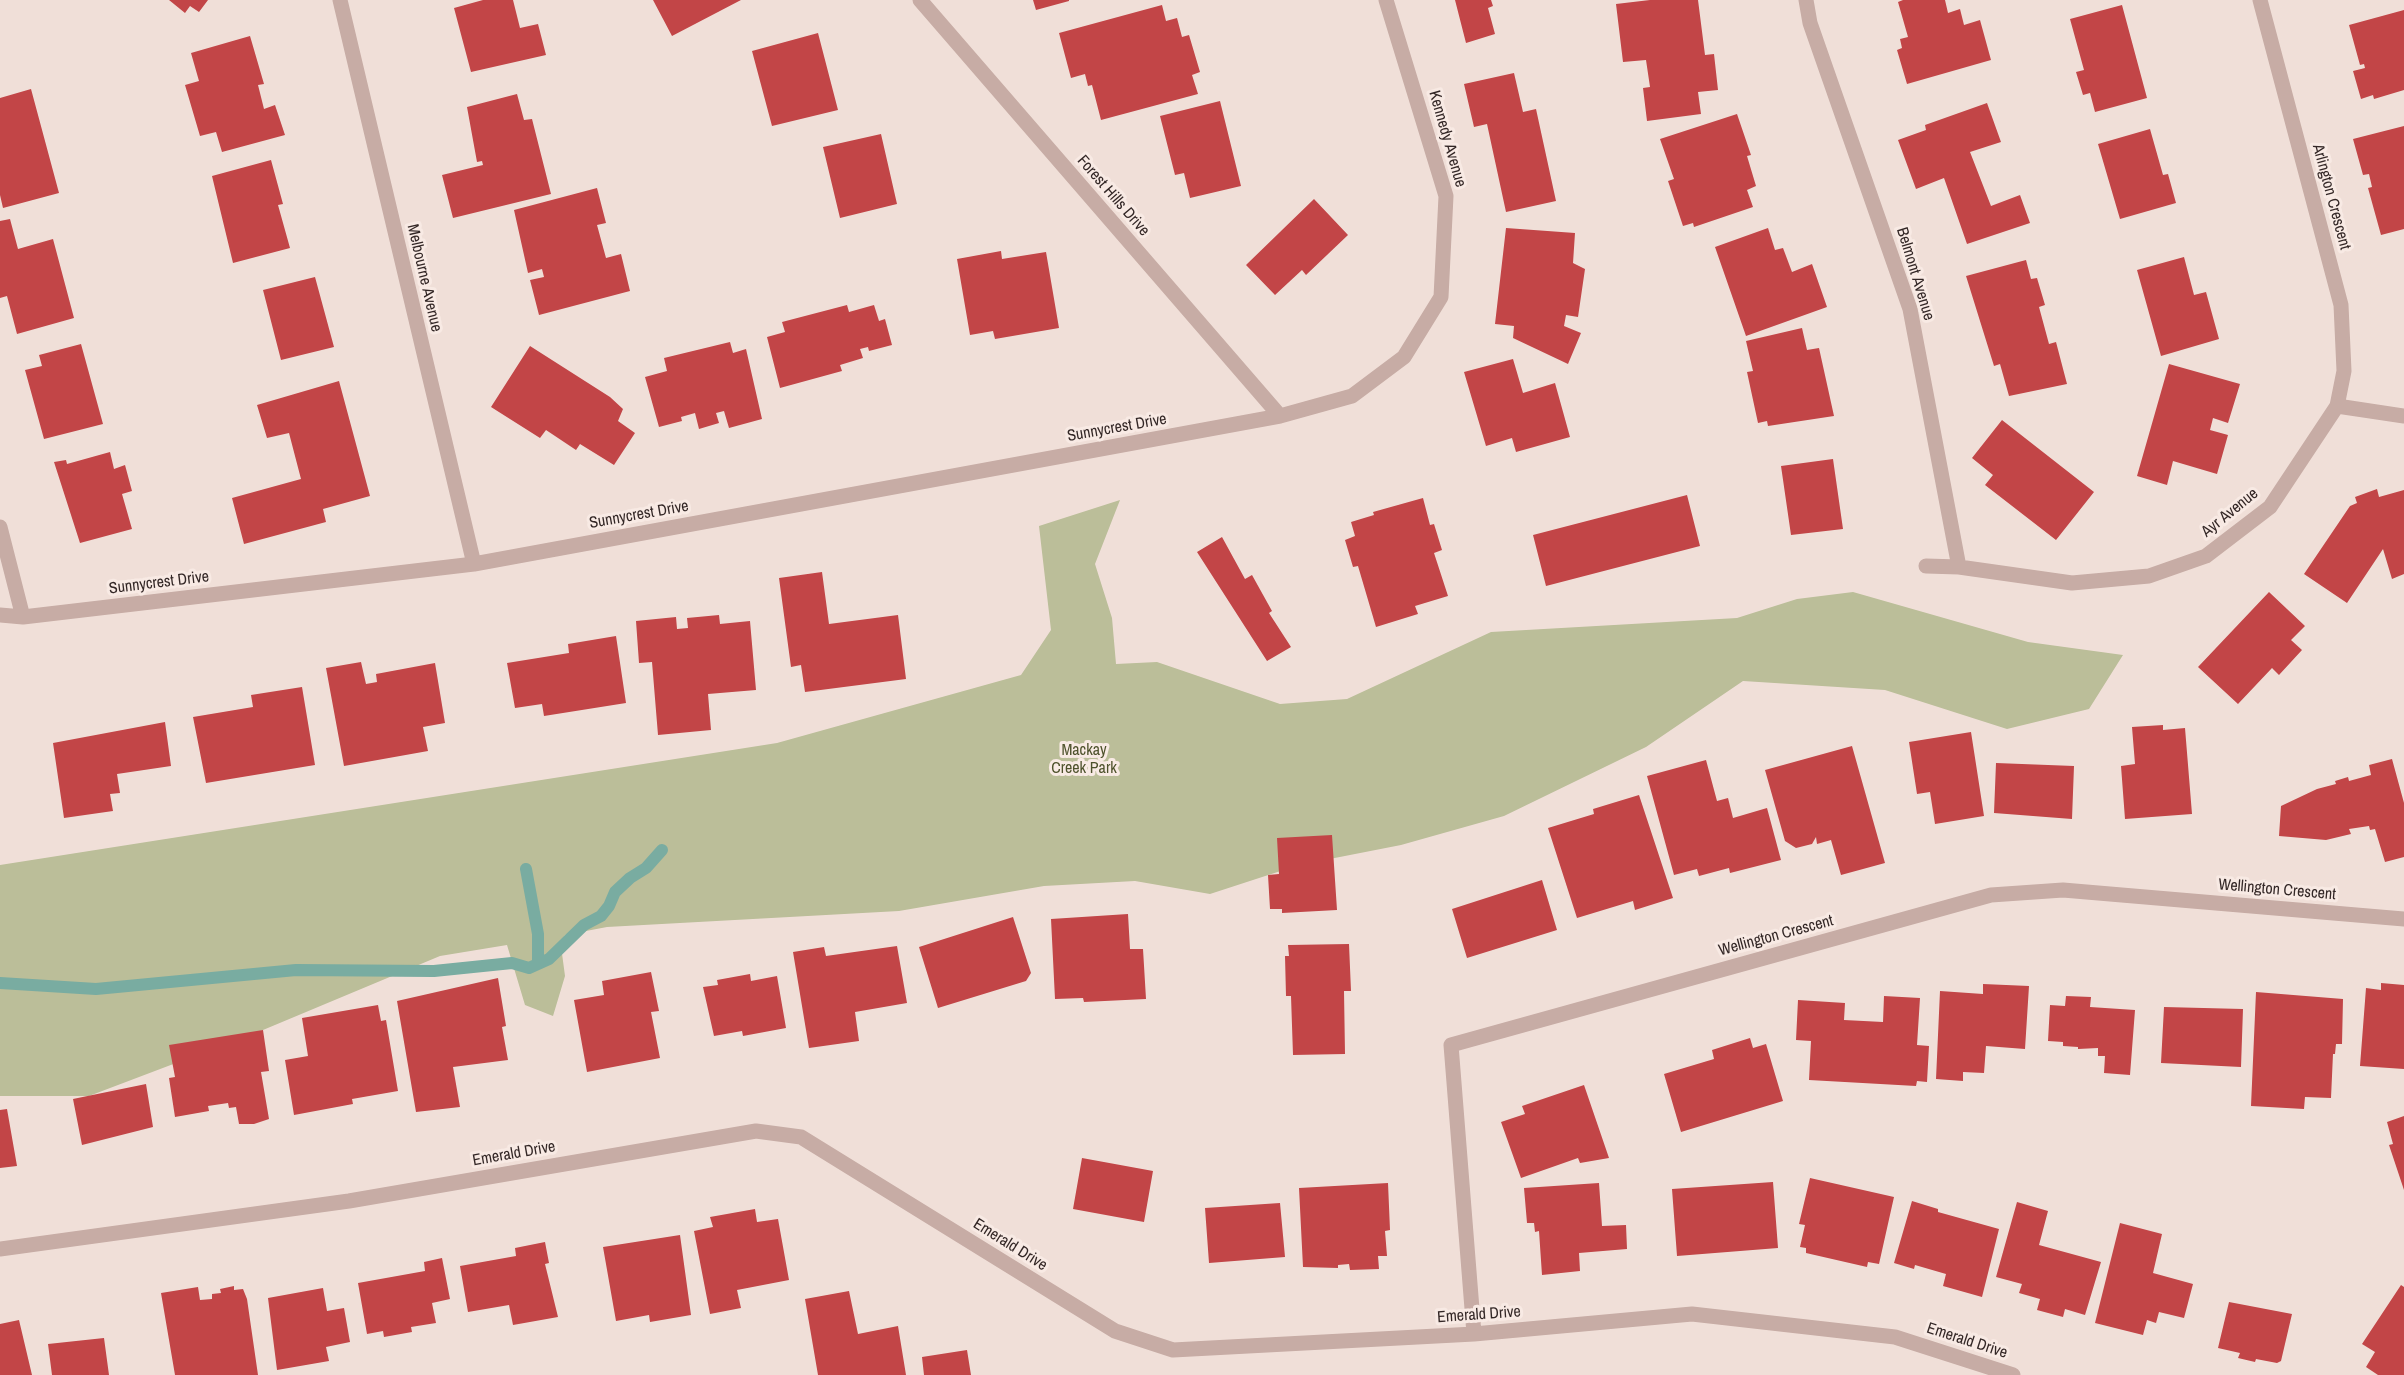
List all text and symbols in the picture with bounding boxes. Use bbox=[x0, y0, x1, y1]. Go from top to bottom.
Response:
street label: Kennedy Avenue bbox=[1424, 88, 1470, 190]
street label: Arlington Crescent bbox=[2308, 142, 2354, 252]
street label: Forest Hills Drive bbox=[1073, 152, 1153, 240]
street label: Melbourne Avenue bbox=[402, 222, 446, 334]
street label: Belmont Avenue bbox=[1892, 225, 1938, 323]
street label: Sunnycrest Drive bbox=[1066, 410, 1168, 446]
street label: Ayr Avenue bbox=[2198, 484, 2262, 542]
street label: Sunnycrest Drive bbox=[588, 497, 690, 533]
street label: Sunnycrest Drive bbox=[108, 567, 210, 599]
park label: Mackay Creek Park bbox=[1051, 741, 1117, 779]
street label: Wellington Crescent bbox=[2217, 875, 2337, 905]
street label: Wellington Crescent bbox=[1717, 911, 1835, 961]
street label: Emerald Drive bbox=[471, 1137, 557, 1171]
street label: Emerald Drive bbox=[969, 1215, 1051, 1275]
street label: Emerald Drive bbox=[1437, 1302, 1521, 1328]
street label: Emerald Drive bbox=[1924, 1319, 2010, 1363]

